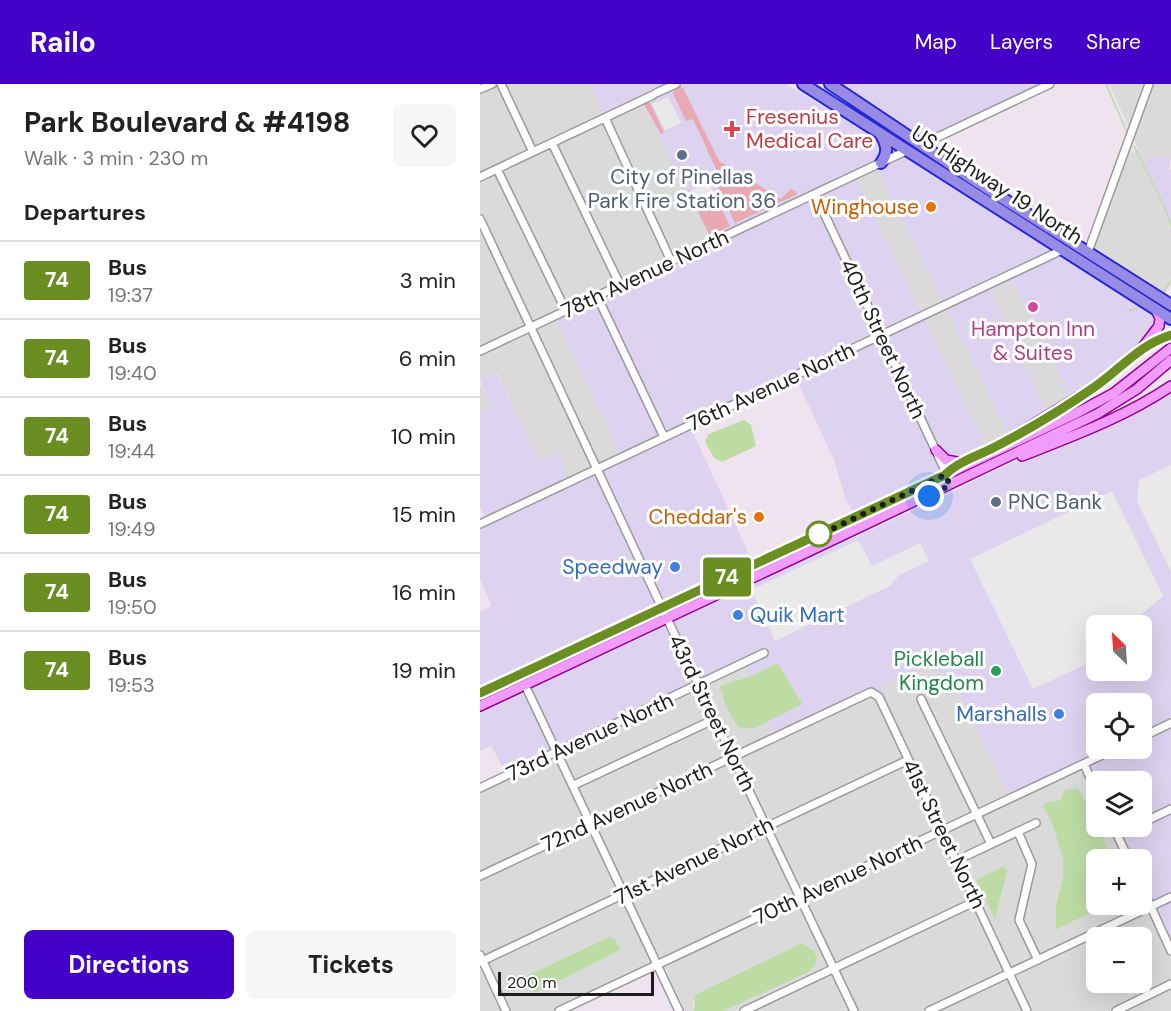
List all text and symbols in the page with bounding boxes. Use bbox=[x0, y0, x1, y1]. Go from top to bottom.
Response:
text: Railo bbox=[30, 24, 96, 61]
text: Map bbox=[915, 28, 957, 56]
text: Layers bbox=[990, 28, 1053, 56]
text: Share bbox=[1086, 28, 1141, 56]
place label: Fresenius Medical Care bbox=[746, 103, 873, 155]
text: Park Boulevard & #4198 bbox=[24, 104, 351, 141]
button: heart bbox=[393, 104, 456, 167]
street label: US Highway 19 North bbox=[906, 119, 1088, 251]
marker: Fresenius Medical Care bbox=[723, 120, 741, 138]
text: Walk · 3 min · 230 m bbox=[24, 145, 208, 171]
marker: City of Pinellas Park Fire Station 36 bbox=[675, 148, 689, 162]
place label: City of Pinellas Park Fire Station 36 bbox=[588, 163, 776, 215]
place label: Winghouse bbox=[811, 193, 919, 221]
text: Departures bbox=[24, 198, 146, 227]
marker: Winghouse bbox=[924, 200, 938, 214]
street label: 78th Avenue North bbox=[557, 223, 733, 325]
text: Bus bbox=[108, 253, 147, 282]
street label: 40th Street North bbox=[834, 255, 932, 423]
text: 74 bbox=[45, 266, 69, 294]
text: 3 min bbox=[400, 266, 456, 295]
text: 19:37 bbox=[108, 282, 153, 308]
marker: Hampton Inn & Suites bbox=[1026, 300, 1040, 314]
place label: Hampton Inn & Suites bbox=[971, 315, 1095, 367]
text: Bus bbox=[108, 331, 147, 360]
street label: 76th Avenue North bbox=[683, 336, 859, 438]
text: 74 bbox=[45, 344, 69, 372]
text: 6 min bbox=[399, 344, 456, 373]
text: 19:40 bbox=[108, 360, 157, 386]
text: Bus bbox=[108, 409, 147, 438]
text: 74 bbox=[45, 422, 69, 450]
text: 10 min bbox=[391, 422, 456, 451]
text: 19:44 bbox=[108, 438, 155, 464]
your location bbox=[914, 481, 944, 511]
text: Bus bbox=[108, 487, 147, 516]
place label: PNC Bank bbox=[1008, 488, 1102, 516]
marker: PNC Bank bbox=[989, 495, 1003, 509]
text: 74 bbox=[45, 500, 69, 528]
text: 15 min bbox=[392, 500, 456, 529]
place label: Cheddar's bbox=[649, 503, 747, 531]
marker: Cheddar's bbox=[752, 510, 766, 524]
text: 19:49 bbox=[108, 516, 156, 542]
unlabelled marker bbox=[806, 521, 832, 547]
place label: Speedway bbox=[562, 553, 663, 581]
line badge: 74 bbox=[700, 558, 754, 596]
marker: Speedway bbox=[668, 560, 682, 574]
text: 74 bbox=[715, 563, 739, 591]
text: Bus bbox=[108, 565, 147, 594]
text: 74 bbox=[45, 578, 69, 606]
text: 16 min bbox=[392, 578, 456, 607]
text: 19:50 bbox=[108, 594, 157, 620]
place label: Quik Mart bbox=[750, 601, 845, 629]
marker: Quik Mart bbox=[731, 608, 745, 622]
north arrow bbox=[1086, 615, 1152, 681]
map controls bbox=[1086, 615, 1152, 993]
street label: 43rd Street North bbox=[662, 630, 762, 796]
text: Bus bbox=[108, 643, 147, 672]
place label: Pickleball Kingdom bbox=[894, 645, 984, 697]
text: 74 bbox=[45, 656, 69, 684]
text: 19 min bbox=[392, 656, 456, 685]
marker: Pickleball Kingdom bbox=[989, 664, 1003, 678]
text: 19:53 bbox=[108, 672, 155, 698]
street label: 73rd Avenue North bbox=[502, 686, 678, 788]
button: locate bbox=[1086, 693, 1152, 759]
place label: Marshalls bbox=[956, 700, 1047, 728]
marker: Marshalls bbox=[1052, 707, 1066, 721]
street label: 41st Street North bbox=[896, 754, 992, 914]
street label: 72nd Avenue North bbox=[537, 755, 717, 859]
button: layers bbox=[1086, 771, 1152, 837]
street label: 71st Avenue North bbox=[610, 810, 778, 912]
street label: 70th Avenue North bbox=[749, 829, 927, 931]
button: + bbox=[1086, 849, 1152, 915]
button: − bbox=[1086, 927, 1152, 993]
button: Directions bbox=[24, 930, 234, 999]
button: Tickets bbox=[246, 930, 456, 999]
scale bar bbox=[498, 969, 654, 996]
text: 200 m bbox=[507, 972, 556, 993]

